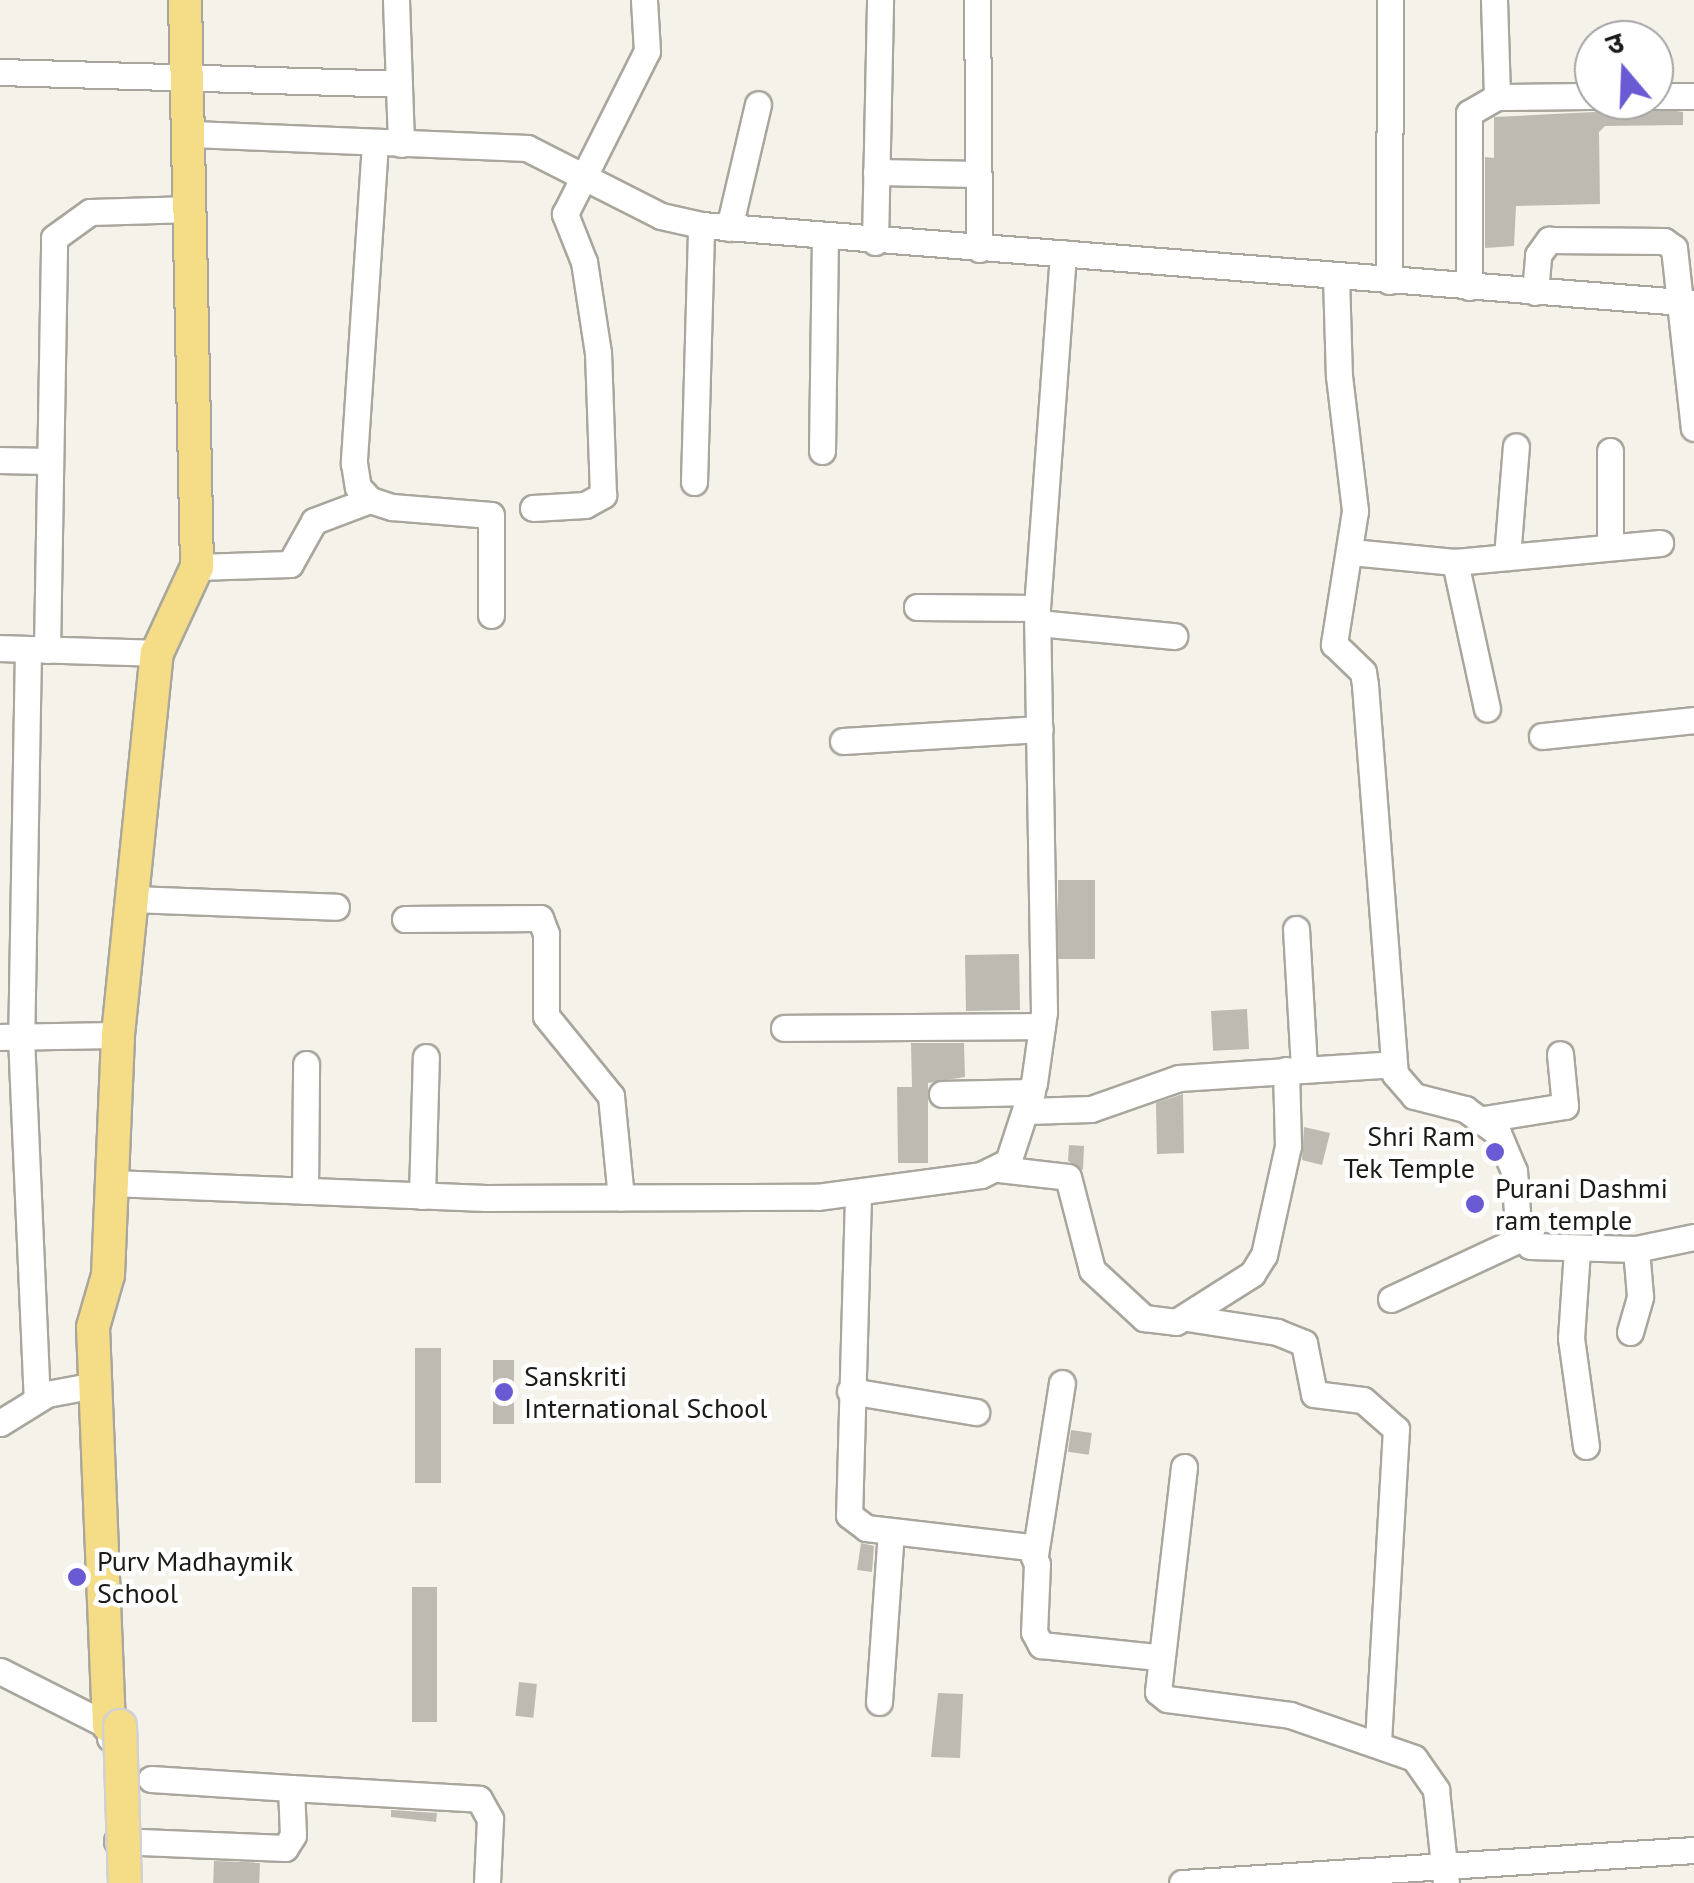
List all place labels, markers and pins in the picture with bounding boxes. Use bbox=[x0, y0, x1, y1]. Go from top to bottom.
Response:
place label: Shri Ram Tek Temple bbox=[1341, 1119, 1475, 1185]
marker: Shri Ram Tek Temple bbox=[1484, 1141, 1506, 1163]
place label: Purani Dashmi ram temple bbox=[1495, 1171, 1668, 1237]
marker: Purani Dashmi ram temple bbox=[1464, 1193, 1486, 1215]
place label: Sanskriti International School bbox=[524, 1359, 767, 1425]
marker: Sanskriti International School bbox=[493, 1381, 515, 1403]
place label: Purv Madhaymik School bbox=[97, 1544, 294, 1610]
marker: Purv Madhaymik School bbox=[66, 1566, 88, 1588]

